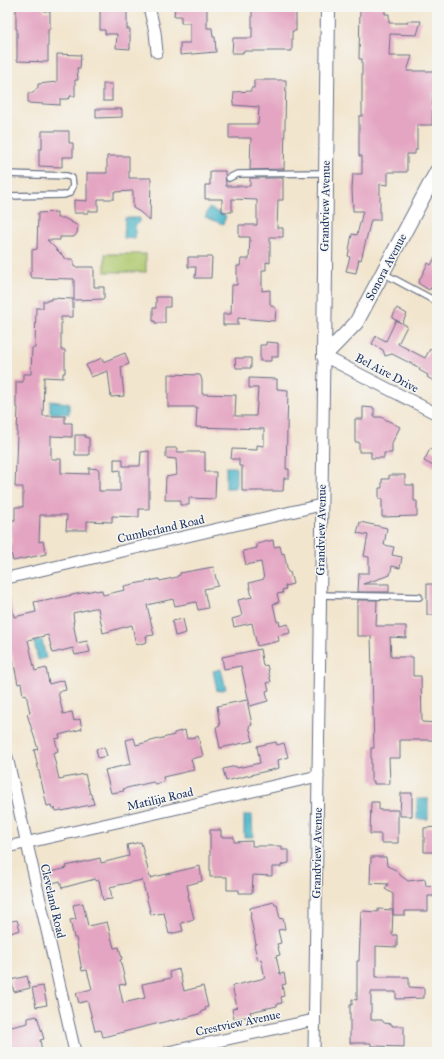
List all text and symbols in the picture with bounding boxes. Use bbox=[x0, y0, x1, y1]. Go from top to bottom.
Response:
street label: Grandview Avenue bbox=[317, 160, 333, 252]
street label: Sonora Avenue bbox=[362, 231, 410, 303]
street label: Bel Aire Drive bbox=[353, 350, 421, 396]
street label: Grandview Avenue bbox=[313, 484, 329, 576]
street label: Cumberland Road bbox=[116, 512, 206, 546]
street label: Matilija Road bbox=[125, 785, 195, 813]
street label: Grandview Avenue bbox=[309, 807, 325, 899]
street label: Cleveland Road bbox=[38, 862, 68, 940]
street label: Crestview Avenue bbox=[194, 1007, 282, 1039]

